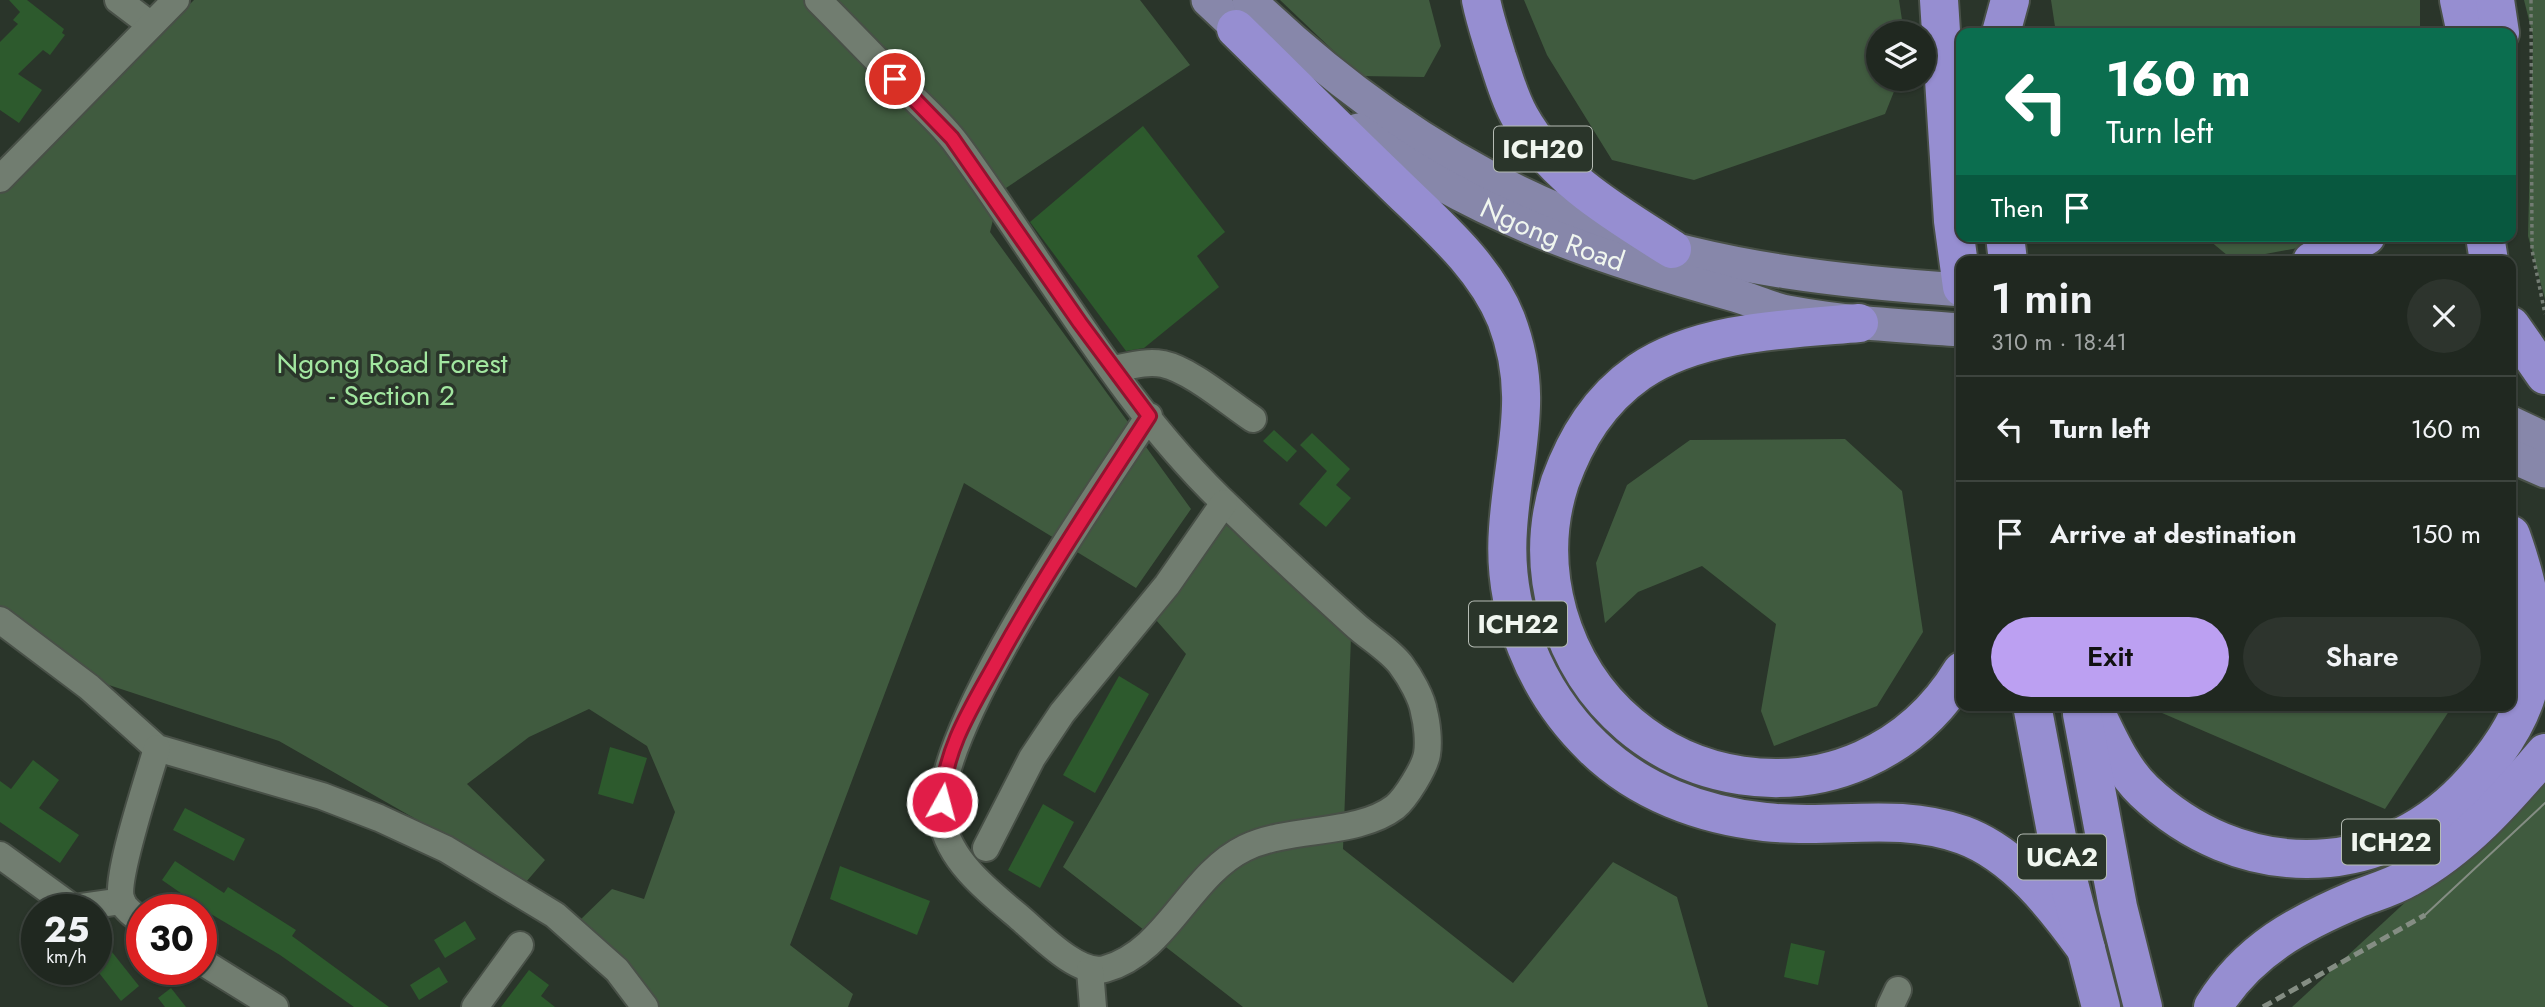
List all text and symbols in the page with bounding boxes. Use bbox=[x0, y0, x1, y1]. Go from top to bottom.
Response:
map controls bbox=[1866, 21, 1936, 91]
button: layers bbox=[1866, 21, 1936, 91]
text: 160 m bbox=[2106, 44, 2251, 114]
pin bbox=[865, 49, 925, 109]
icon: left bbox=[1991, 56, 2082, 147]
icon: arrive bbox=[876, 60, 914, 98]
text: Turn left bbox=[2106, 109, 2213, 155]
road number: ICH20 bbox=[1494, 126, 1592, 172]
street label: Ngong Road bbox=[1473, 188, 1630, 282]
text: Then bbox=[1991, 189, 2044, 227]
icon: arrive bbox=[2058, 189, 2096, 227]
text: 1 min bbox=[1991, 268, 2093, 329]
button: close bbox=[2407, 279, 2481, 353]
text: 310 m · 18:41 bbox=[1991, 325, 2127, 359]
park label: Ngong Road Forest - Section 2 bbox=[277, 343, 508, 416]
icon: left bbox=[1991, 410, 2029, 448]
text: Turn left bbox=[2050, 410, 2150, 448]
text: 160 m bbox=[2411, 410, 2481, 448]
icon: arrive bbox=[1991, 515, 2029, 553]
text: Arrive at destination bbox=[2050, 515, 2297, 553]
text: 150 m bbox=[2411, 515, 2481, 553]
road number: ICH22 bbox=[1469, 602, 1567, 646]
button: Exit bbox=[1991, 617, 2229, 697]
button: Share bbox=[2243, 617, 2481, 697]
position arrow bbox=[905, 765, 979, 839]
road number: ICH22 bbox=[2342, 820, 2440, 864]
road number: UCA2 bbox=[2018, 834, 2106, 880]
speed limit sign: 30 bbox=[126, 894, 217, 985]
text: 25 bbox=[44, 905, 89, 955]
text: km/h bbox=[46, 944, 87, 970]

